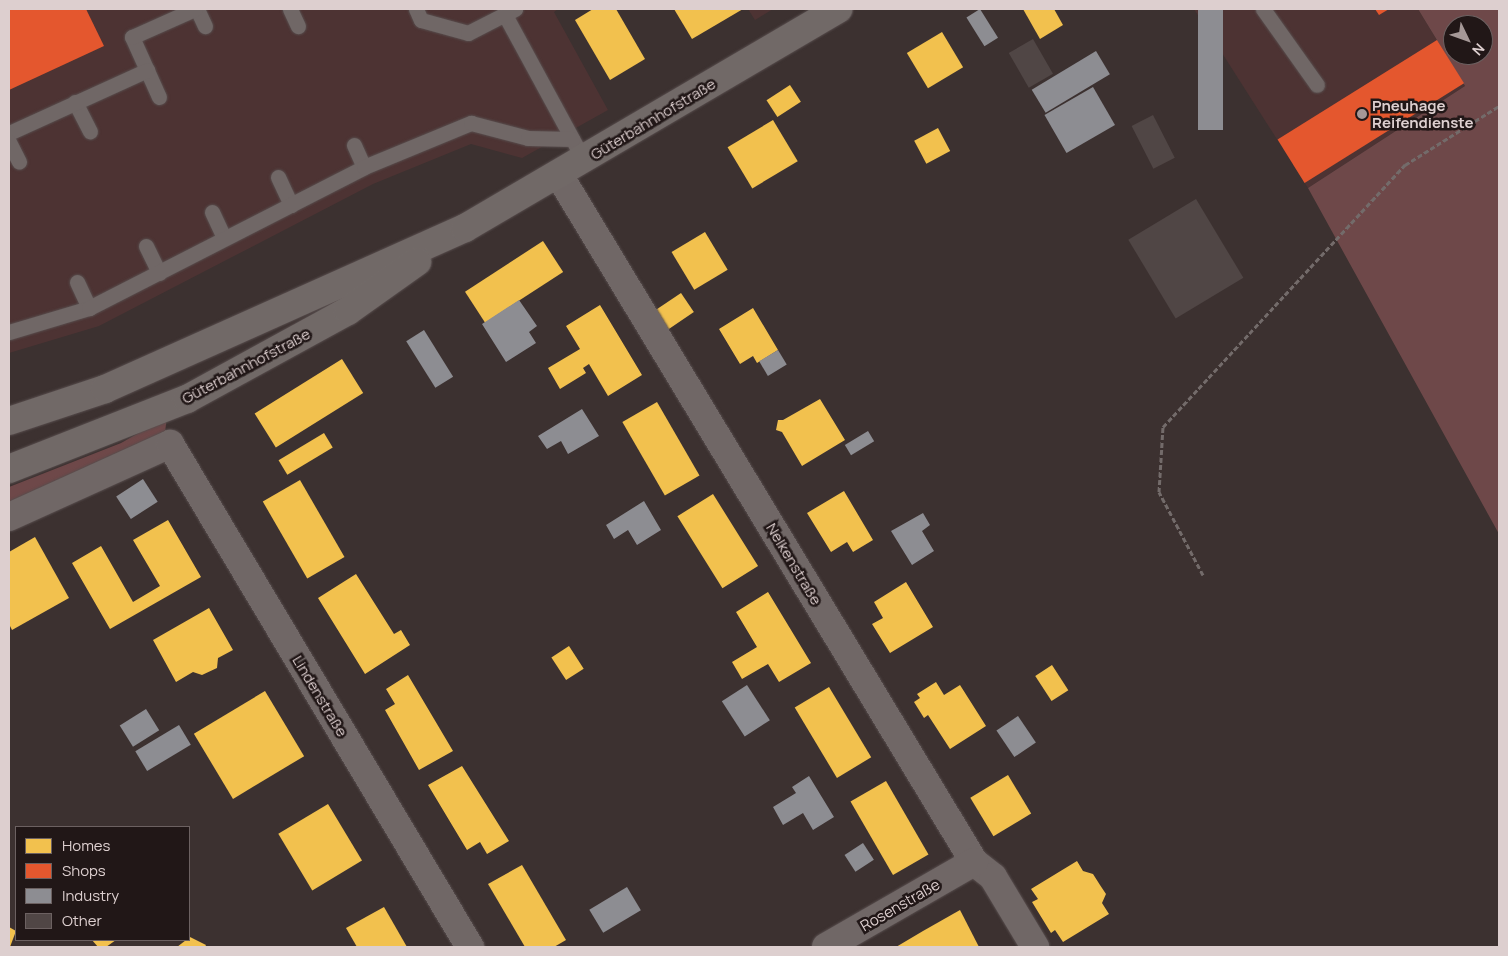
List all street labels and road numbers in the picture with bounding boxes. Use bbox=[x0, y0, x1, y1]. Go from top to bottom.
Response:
street label: Güterbahnhofstraße bbox=[587, 75, 719, 163]
street label: Güterbahnhofstraße bbox=[179, 325, 313, 407]
street label: Nelkenstraße bbox=[763, 520, 825, 608]
street label: Lindenstraße bbox=[289, 652, 351, 740]
street label: Rosenstraße bbox=[857, 875, 943, 935]

